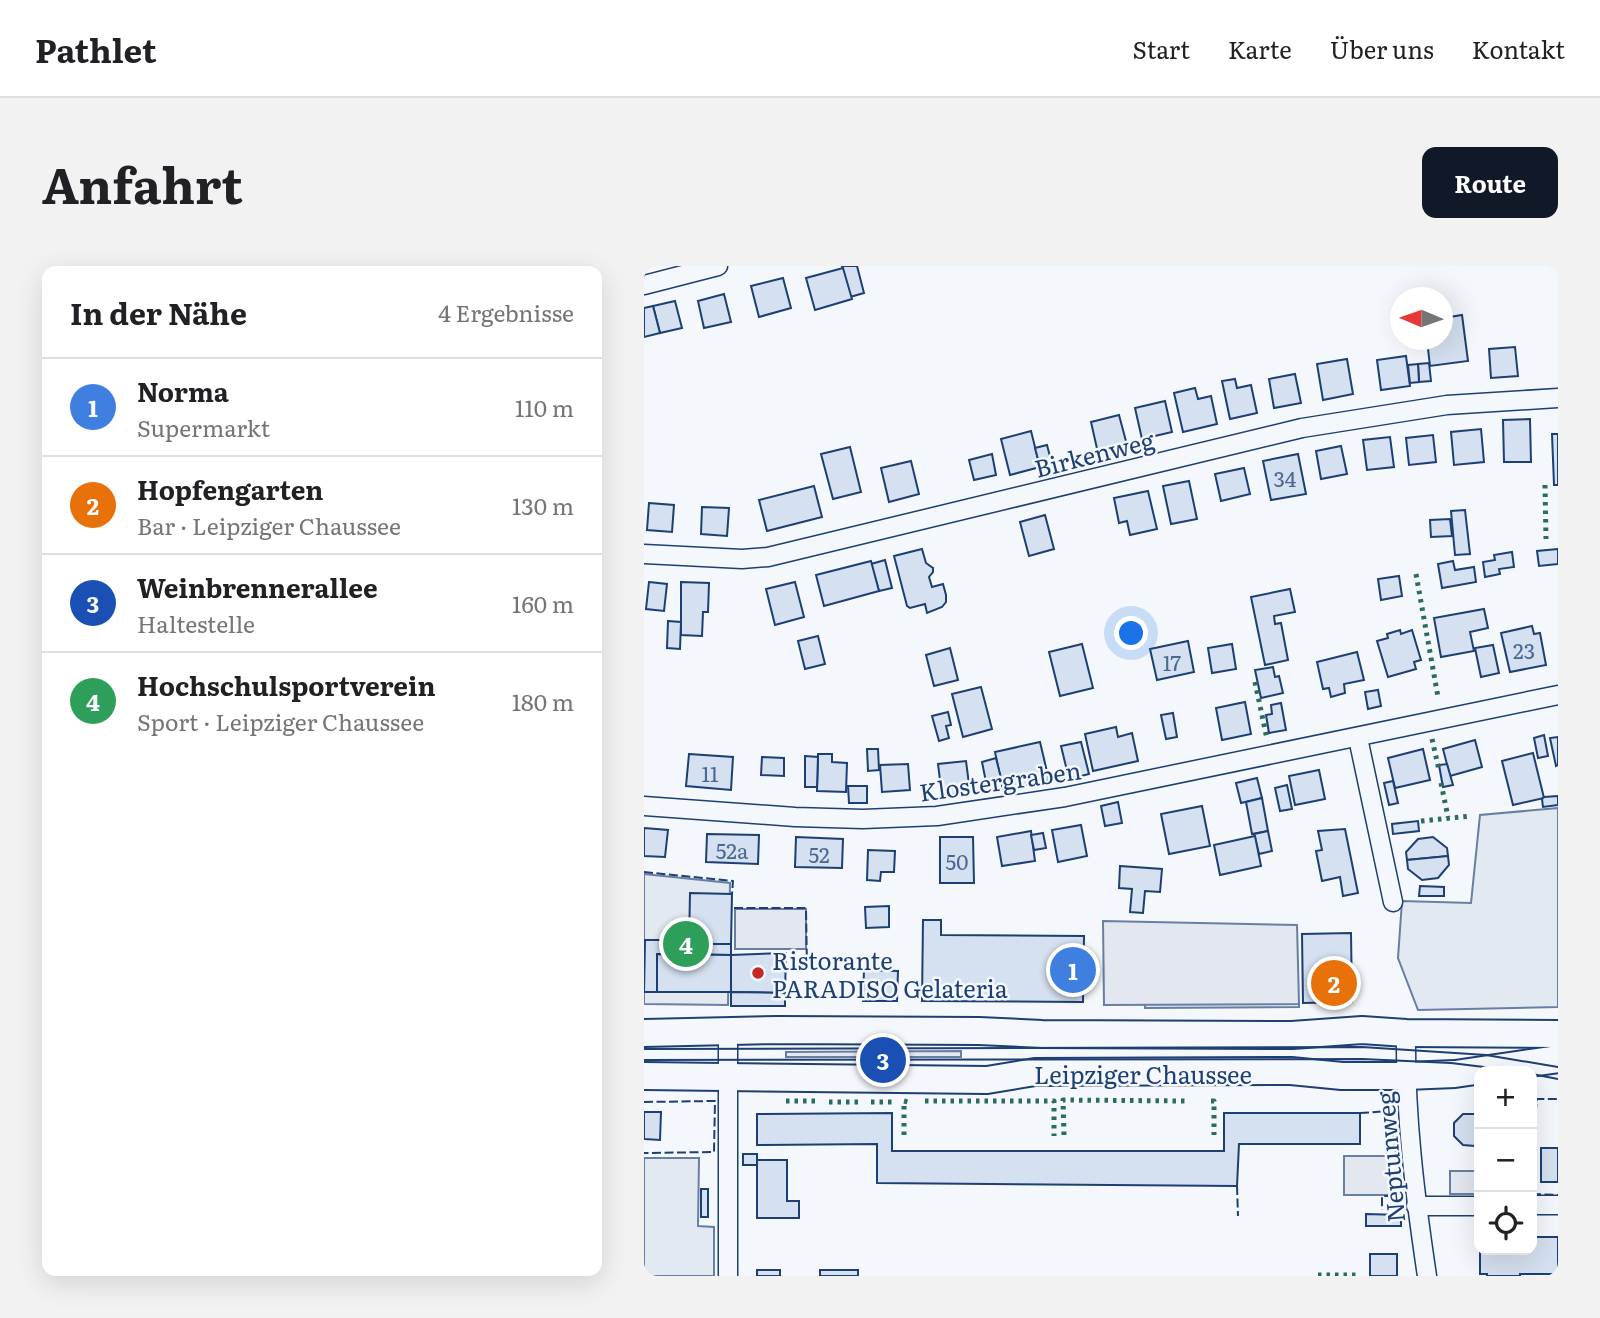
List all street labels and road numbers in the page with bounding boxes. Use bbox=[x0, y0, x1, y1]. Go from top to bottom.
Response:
street label: Birkenweg bbox=[1030, 421, 1158, 485]
street label: Klostergraben bbox=[917, 751, 1083, 809]
street label: Leipziger Chaussee bbox=[1034, 1056, 1252, 1091]
street label: Neptunweg bbox=[1366, 1089, 1412, 1224]

